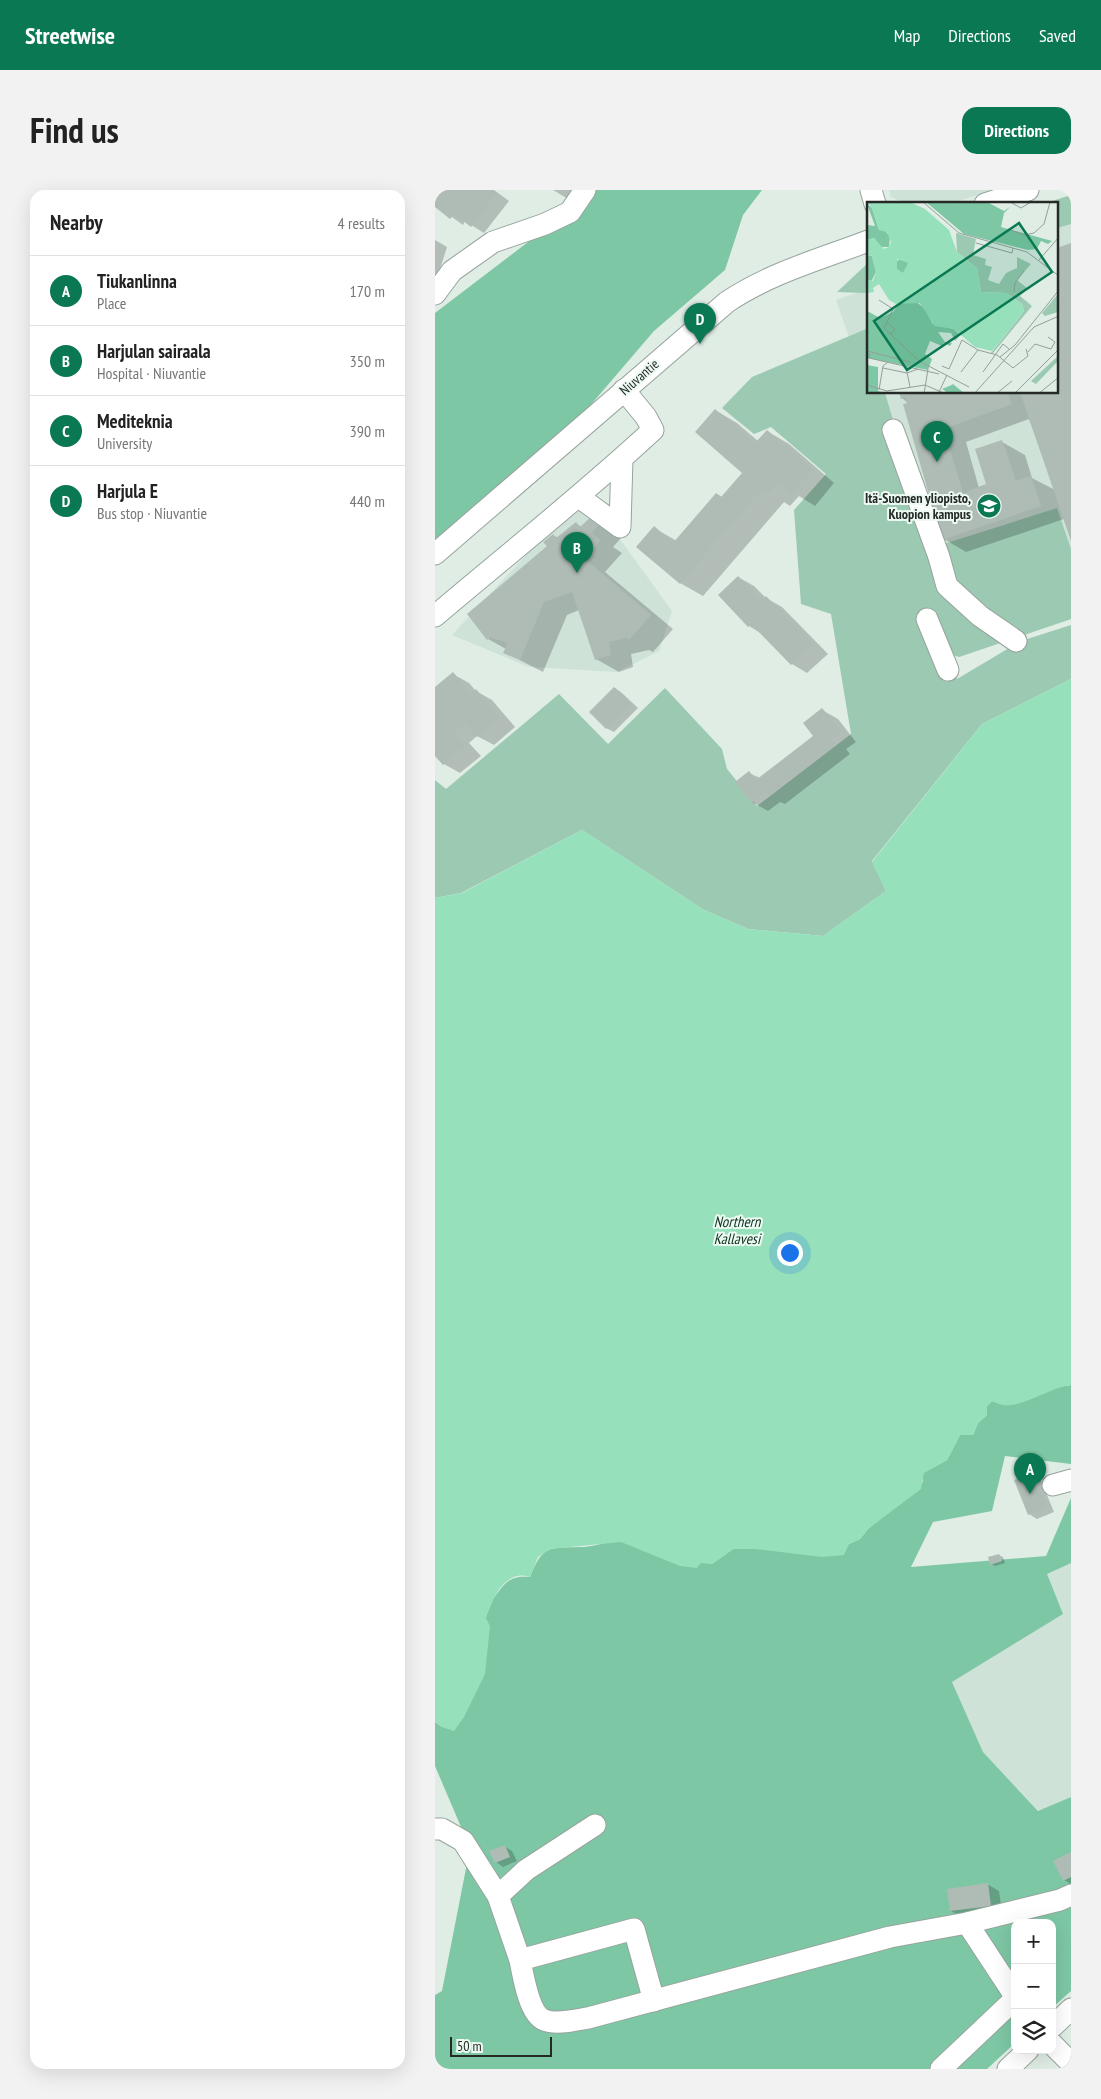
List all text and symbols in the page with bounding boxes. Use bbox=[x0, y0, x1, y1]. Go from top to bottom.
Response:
text: Streetwise bbox=[25, 20, 115, 51]
text: Map bbox=[894, 24, 920, 47]
text: Directions bbox=[948, 24, 1011, 47]
text: Saved bbox=[1039, 24, 1076, 47]
text: Find us bbox=[30, 107, 119, 153]
button: Directions bbox=[962, 107, 1071, 154]
inset map bbox=[867, 202, 1059, 394]
text: Nearby bbox=[50, 209, 103, 236]
text: 4 results bbox=[338, 213, 385, 233]
text: Tiukanlinna bbox=[97, 269, 177, 293]
text: A bbox=[62, 281, 70, 301]
text: 170 m bbox=[350, 281, 385, 301]
text: Place bbox=[97, 293, 126, 313]
pin: D bbox=[684, 303, 716, 344]
text: Harjulan sairaala bbox=[97, 339, 211, 363]
text: B bbox=[62, 351, 70, 371]
text: 350 m bbox=[350, 351, 385, 371]
street label: Niuvantie bbox=[616, 355, 663, 399]
text: Hospital · Niuvantie bbox=[97, 363, 206, 383]
text: Mediteknia bbox=[97, 409, 173, 433]
text: C bbox=[62, 421, 70, 441]
text: 390 m bbox=[350, 421, 385, 441]
pin: C bbox=[921, 421, 953, 462]
text: University bbox=[97, 433, 152, 453]
text: Harjula E bbox=[97, 479, 158, 503]
place label: Itä-Suomen yliopisto, Kuopion kampus bbox=[865, 489, 971, 523]
text: D bbox=[62, 491, 70, 511]
text: 440 m bbox=[350, 491, 385, 511]
school or university icon: Itä-Suomen yliopisto, Kuopion kampus bbox=[976, 493, 1002, 519]
text: Bus stop · Niuvantie bbox=[97, 503, 207, 523]
pin: B bbox=[561, 532, 593, 573]
water label: Northern Kallavesi bbox=[714, 1212, 762, 1248]
your location bbox=[777, 1240, 803, 1266]
pin: A bbox=[1014, 1453, 1046, 1494]
map controls bbox=[1011, 1919, 1056, 2054]
button: + bbox=[1011, 1919, 1056, 1964]
button: − bbox=[1011, 1964, 1056, 2009]
button: layers bbox=[1011, 2009, 1056, 2054]
scale bar bbox=[450, 2034, 553, 2057]
text: 50 m bbox=[457, 2037, 482, 2055]

